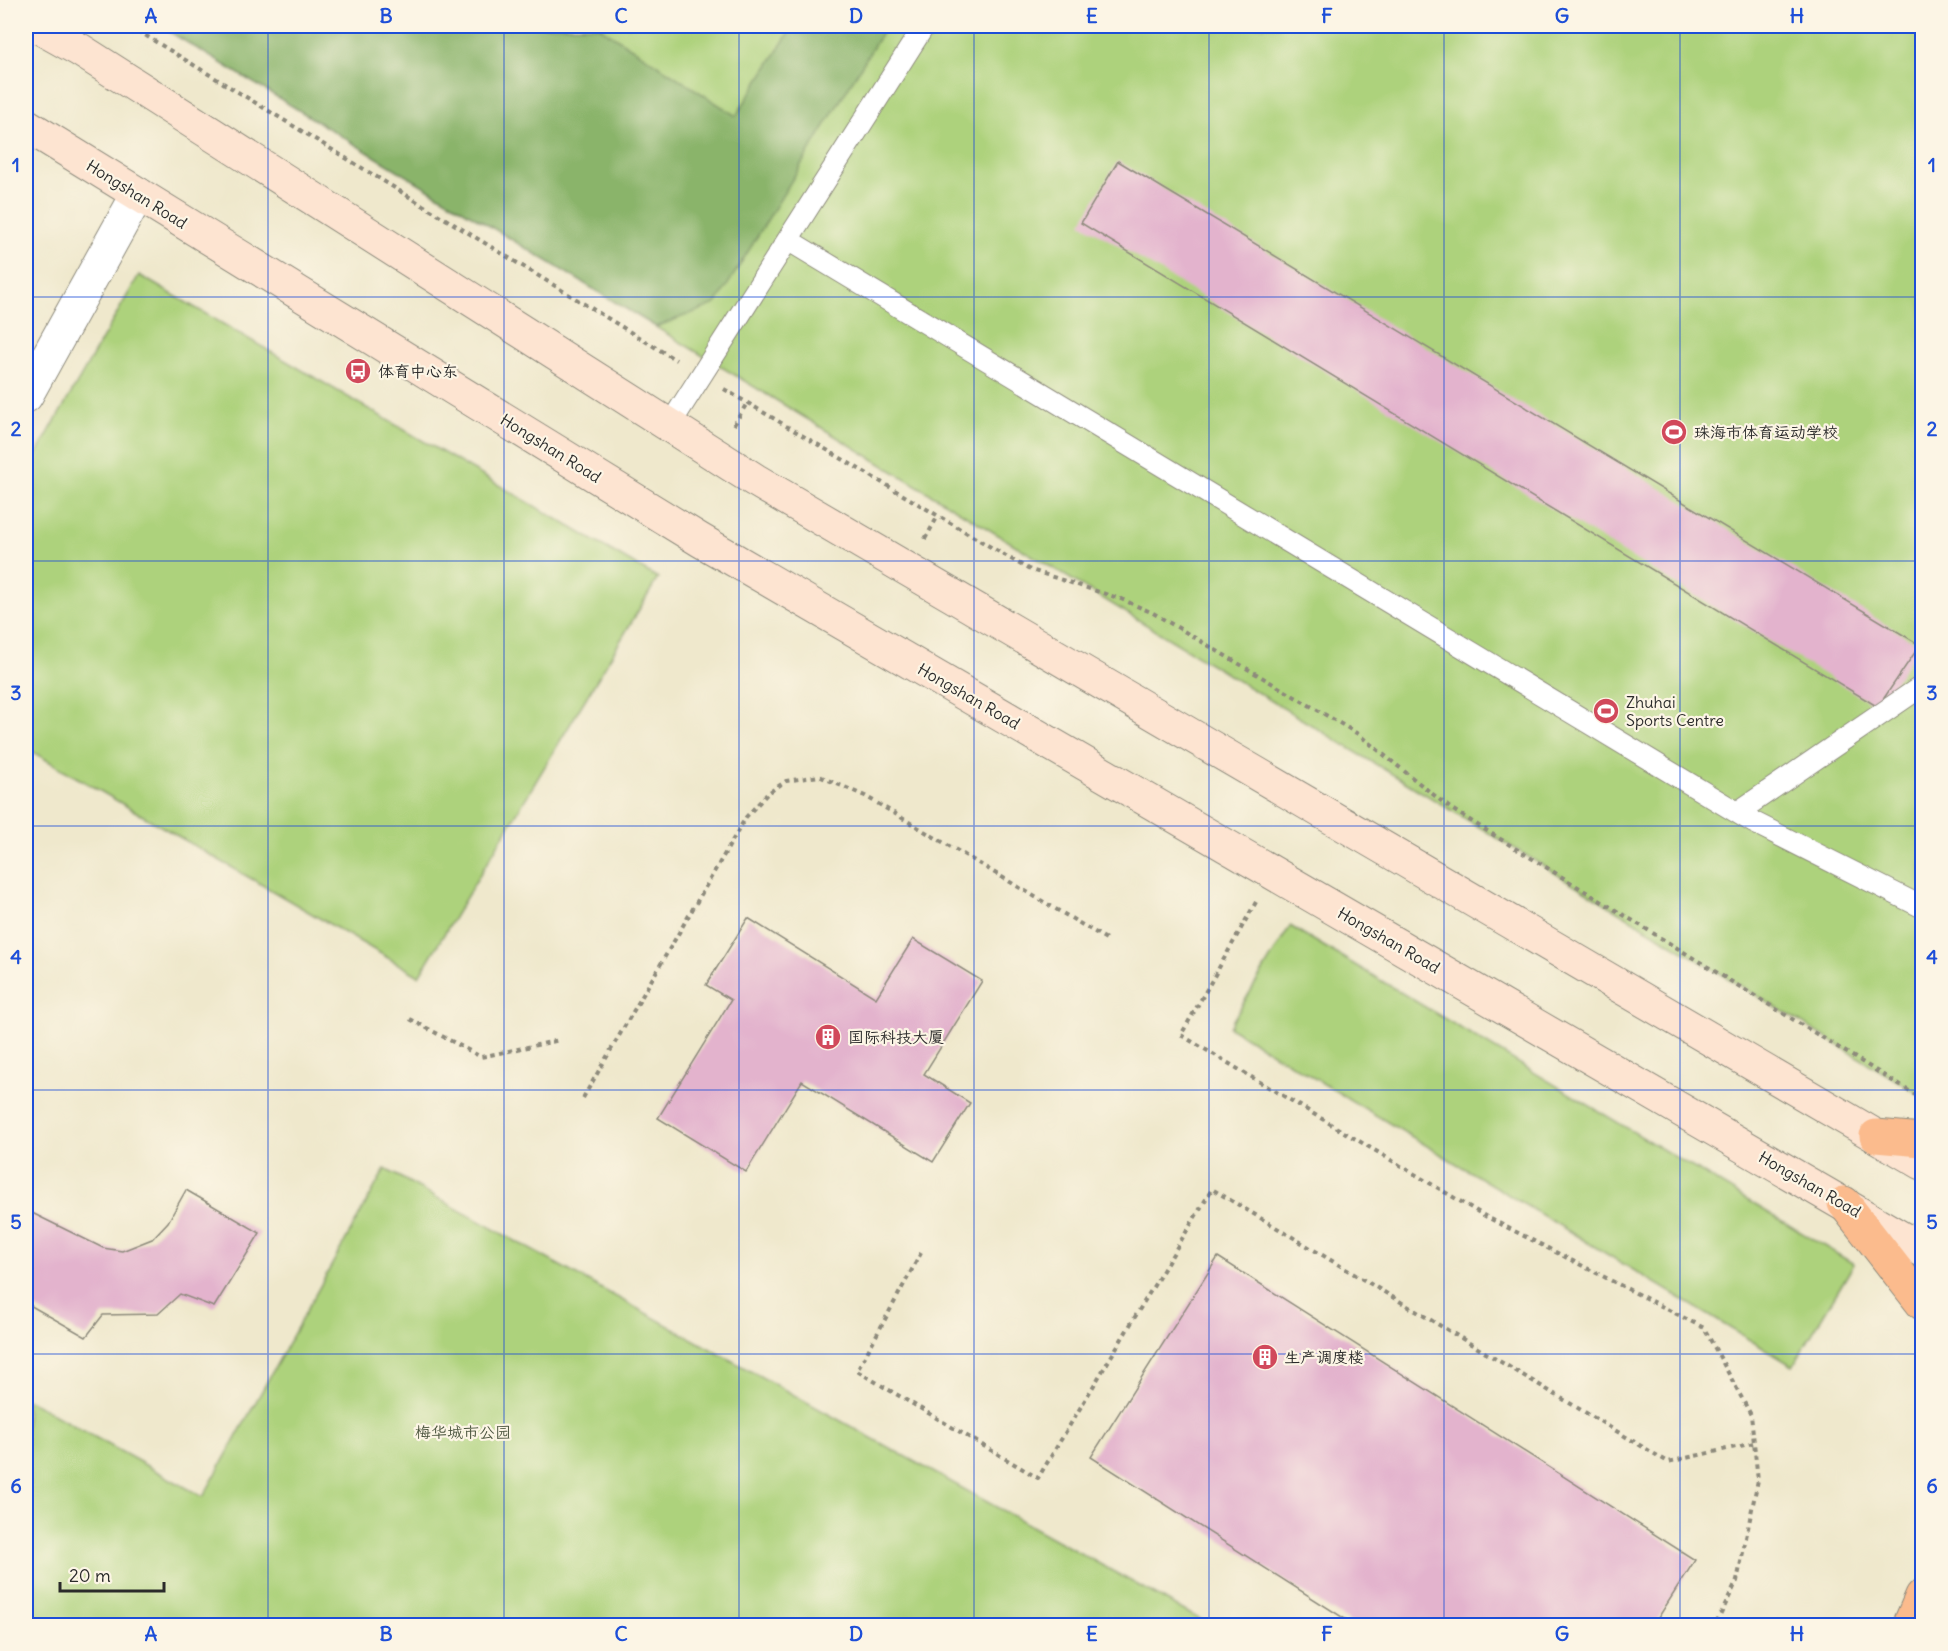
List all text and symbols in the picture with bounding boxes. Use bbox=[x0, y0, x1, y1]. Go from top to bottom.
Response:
text: A bbox=[145, 3, 158, 28]
text: B bbox=[379, 3, 393, 28]
text: C bbox=[614, 3, 628, 28]
text: D bbox=[849, 3, 863, 28]
text: E bbox=[1086, 3, 1098, 28]
text: F bbox=[1321, 3, 1333, 28]
text: G bbox=[1555, 3, 1569, 28]
text: H bbox=[1790, 3, 1804, 28]
text: 1 bbox=[12, 152, 20, 177]
text: 1 bbox=[1928, 152, 1936, 177]
street label: Hongshan Road bbox=[83, 155, 191, 233]
bus stop icon: 体育中心东 bbox=[343, 356, 373, 386]
place label: 体育中心东 bbox=[378, 361, 458, 381]
street label: Hongshan Road bbox=[497, 409, 605, 487]
text: 2 bbox=[11, 416, 22, 441]
text: 2 bbox=[1927, 416, 1938, 441]
sports icon: 珠海市体育运动学校 bbox=[1659, 417, 1689, 447]
place label: 珠海市体育运动学校 bbox=[1694, 422, 1838, 442]
street label: Hongshan Road bbox=[914, 659, 1024, 733]
text: 3 bbox=[10, 680, 22, 705]
text: 3 bbox=[1926, 680, 1938, 705]
place label: Zhuhai Sports Centre bbox=[1626, 692, 1724, 730]
sports icon: Zhuhai Sports Centre bbox=[1591, 696, 1621, 726]
street label: Hongshan Road bbox=[1334, 903, 1444, 977]
text: 4 bbox=[10, 944, 22, 969]
text: 4 bbox=[1926, 944, 1938, 969]
building icon: 国际科技大厦 bbox=[813, 1022, 843, 1052]
place label: 国际科技大厦 bbox=[848, 1027, 944, 1047]
street label: Hongshan Road bbox=[1755, 1147, 1865, 1221]
text: 5 bbox=[10, 1209, 22, 1234]
text: 5 bbox=[1926, 1209, 1938, 1234]
building icon: 生产调度楼 bbox=[1250, 1342, 1280, 1372]
place label: 生产调度楼 bbox=[1284, 1347, 1364, 1367]
park label: 梅华城市公园 bbox=[415, 1422, 511, 1442]
text: 6 bbox=[10, 1473, 22, 1498]
text: 6 bbox=[1926, 1473, 1938, 1498]
scale bar bbox=[60, 1555, 164, 1593]
text: 20 m bbox=[69, 1564, 111, 1587]
text: A bbox=[145, 1621, 158, 1646]
text: B bbox=[379, 1621, 393, 1646]
text: C bbox=[614, 1621, 628, 1646]
text: D bbox=[849, 1621, 863, 1646]
text: E bbox=[1086, 1621, 1098, 1646]
text: F bbox=[1321, 1621, 1333, 1646]
text: G bbox=[1555, 1621, 1569, 1646]
text: H bbox=[1790, 1621, 1804, 1646]

